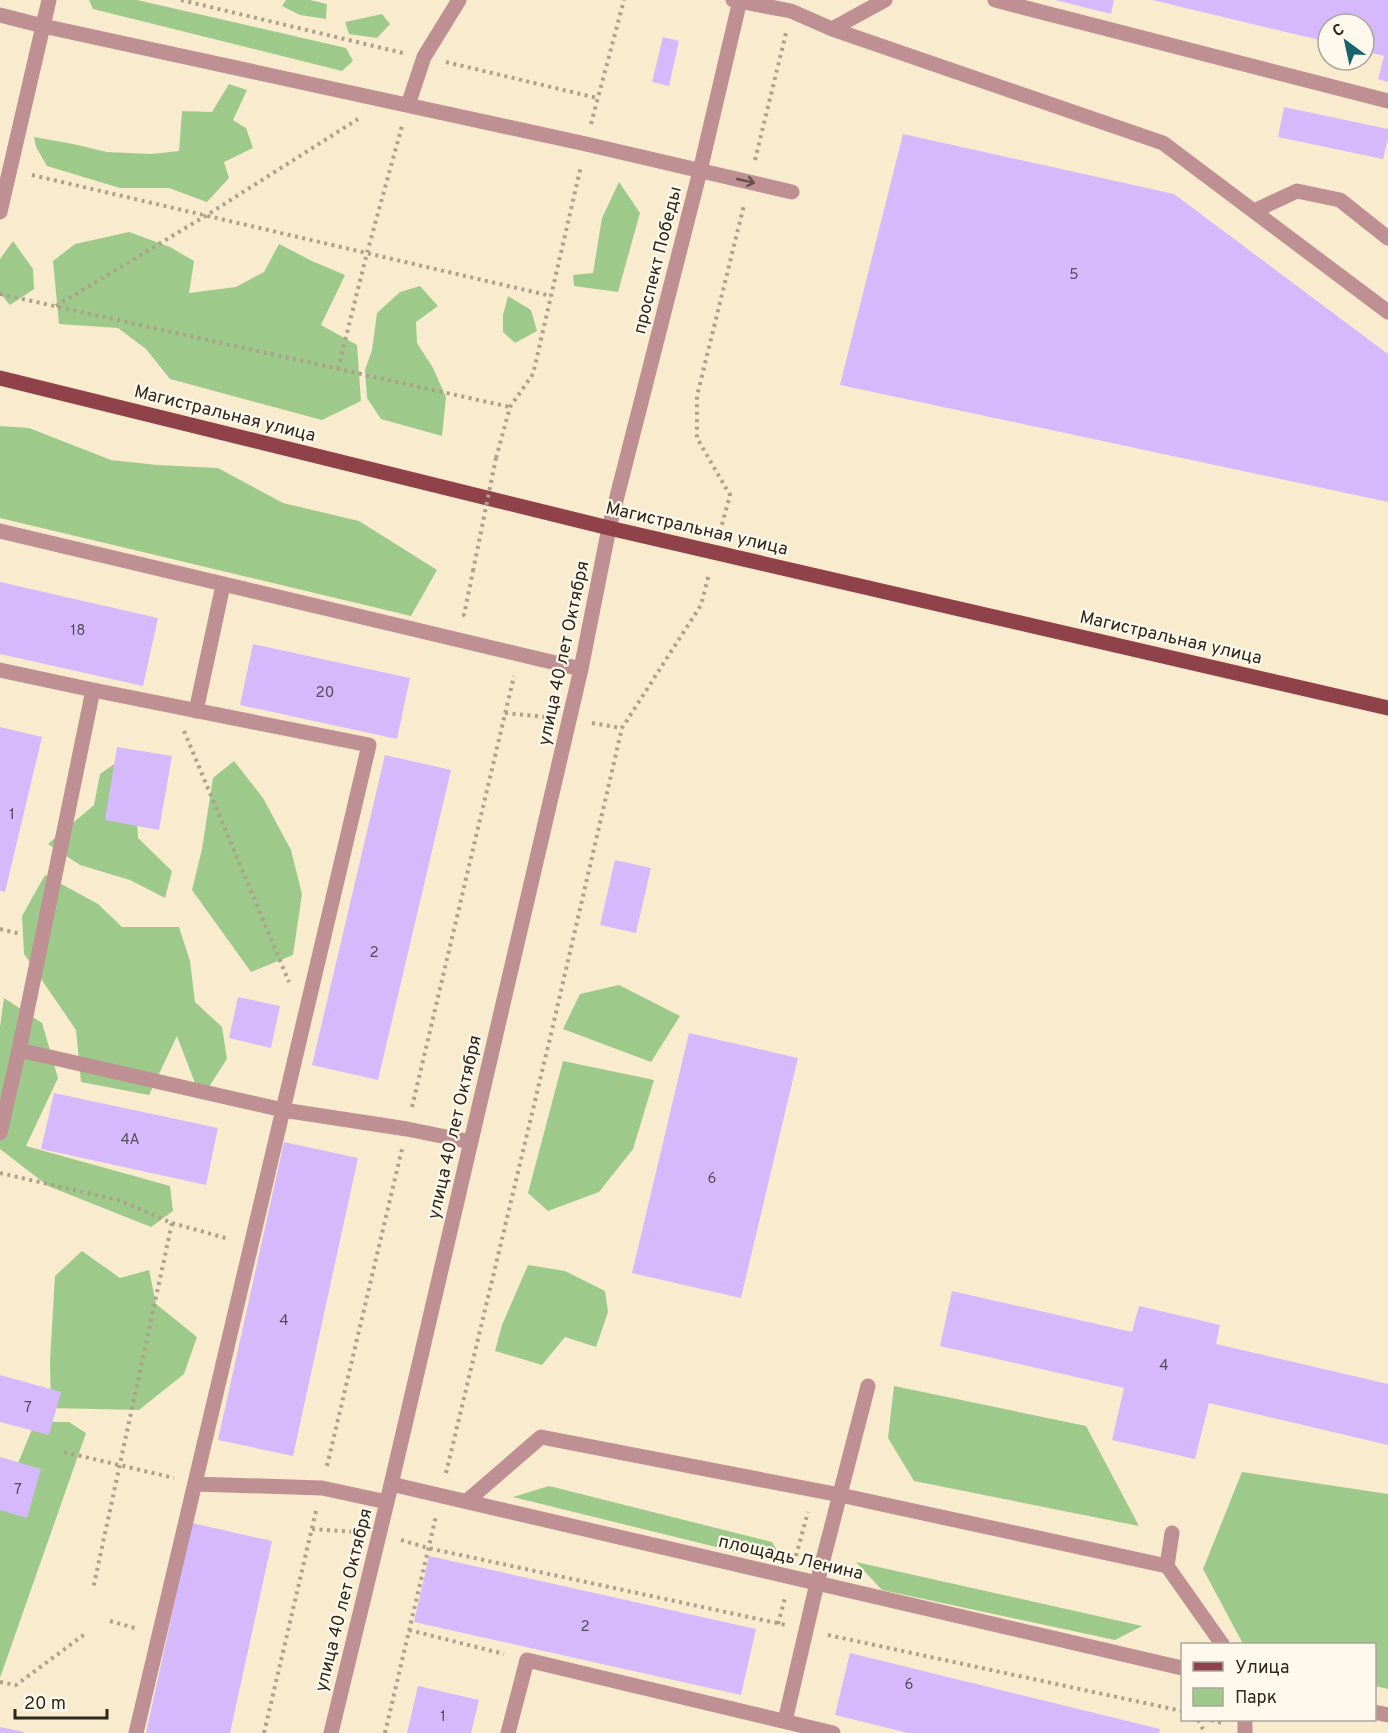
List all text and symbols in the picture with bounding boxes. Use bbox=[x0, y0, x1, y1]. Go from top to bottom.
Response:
north arrow bbox=[1316, 12, 1376, 72]
text: С bbox=[1329, 20, 1349, 42]
one-way arrow bbox=[736, 176, 755, 188]
street label: проспект Победы bbox=[629, 184, 688, 337]
house number: 5 bbox=[1069, 266, 1079, 285]
street label: Магистральная улица bbox=[131, 381, 318, 448]
street label: Магистральная улица bbox=[603, 497, 790, 562]
street label: улица 40 лет Октября bbox=[534, 559, 595, 748]
street label: Магистральная улица bbox=[1077, 606, 1264, 671]
house number: 18 bbox=[71, 622, 85, 641]
house number: 20 bbox=[316, 684, 334, 703]
house number: 1 bbox=[9, 806, 15, 825]
house number: 2 bbox=[369, 944, 379, 963]
street label: улица 40 лет Октября bbox=[423, 1033, 488, 1222]
house number: 4А bbox=[120, 1131, 140, 1150]
house number: 6 bbox=[708, 1170, 717, 1189]
house number: 4 bbox=[279, 1312, 289, 1331]
house number: 4 bbox=[1159, 1357, 1169, 1376]
house number: 7 bbox=[24, 1399, 32, 1418]
house number: 7 bbox=[14, 1481, 22, 1500]
street label: улица 40 лет Октября bbox=[311, 1506, 378, 1695]
street label: площадь Ленина bbox=[716, 1531, 865, 1586]
house number: 2 bbox=[580, 1618, 590, 1637]
legend bbox=[1181, 1643, 1376, 1721]
text: Улица bbox=[1235, 1657, 1289, 1680]
house number: 6 bbox=[905, 1676, 914, 1695]
scale bar bbox=[15, 1682, 106, 1720]
text: Парк bbox=[1235, 1687, 1277, 1710]
text: 20 m bbox=[24, 1693, 66, 1716]
house number: 1 bbox=[440, 1708, 446, 1727]

